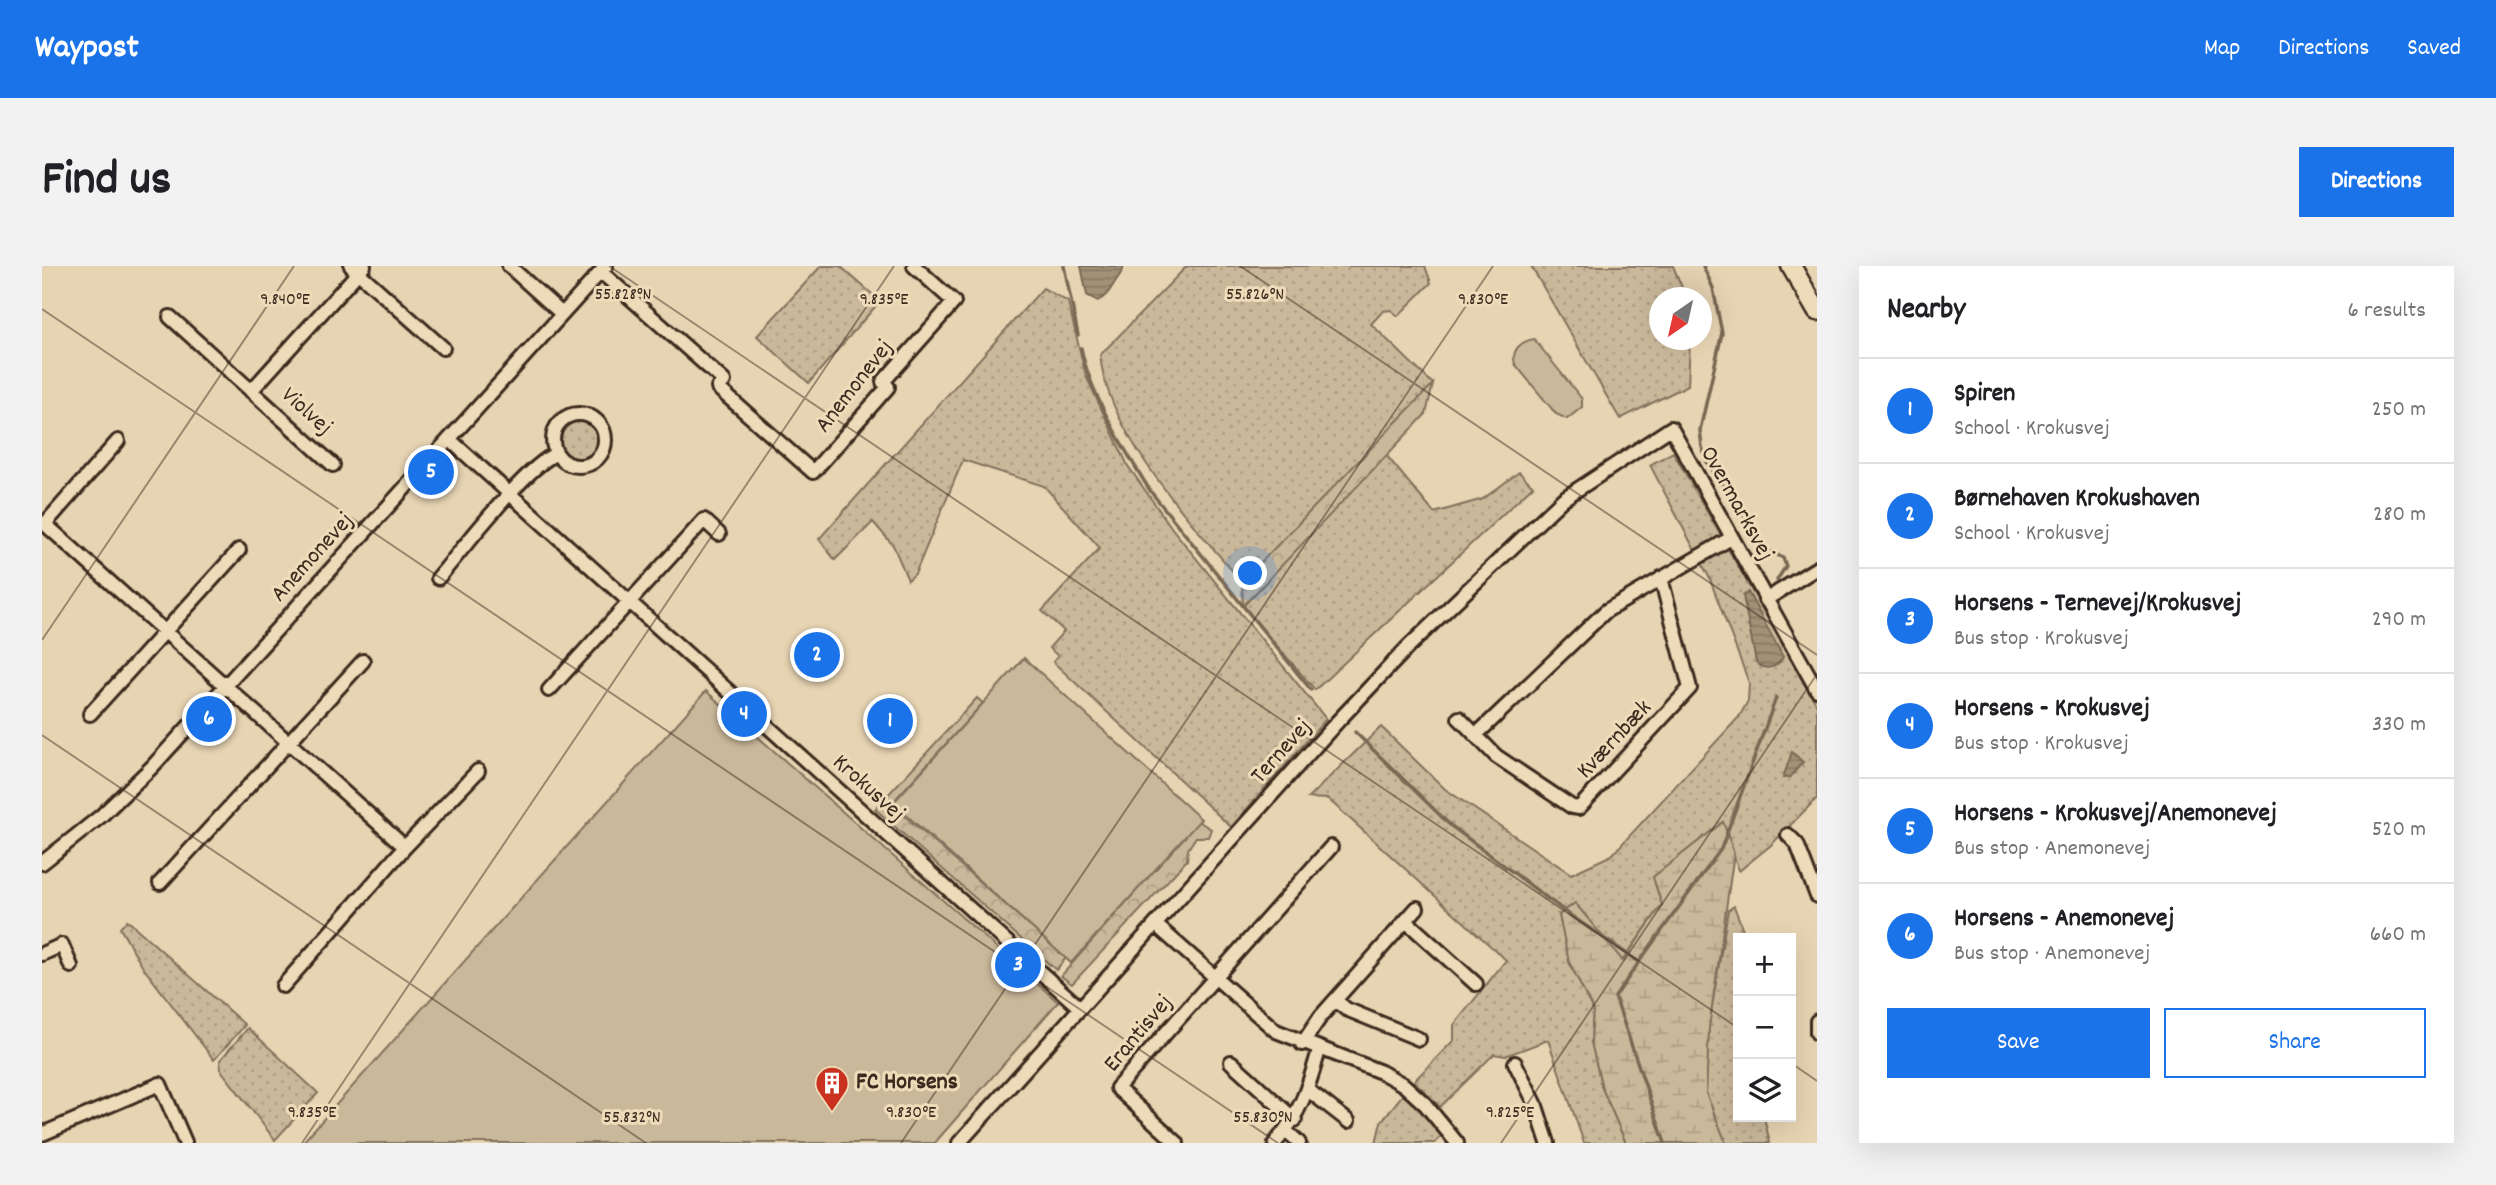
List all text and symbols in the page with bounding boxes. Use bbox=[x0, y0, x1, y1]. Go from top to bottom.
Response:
text: Waypost bbox=[35, 26, 139, 73]
text: Map bbox=[2204, 32, 2240, 66]
text: Directions bbox=[2278, 32, 2369, 66]
text: Saved bbox=[2407, 32, 2461, 66]
text: Find us bbox=[42, 147, 171, 217]
button: Directions bbox=[2299, 147, 2454, 217]
text: 55.828°N bbox=[595, 283, 651, 308]
text: 55.826°N bbox=[1226, 283, 1284, 308]
north arrow bbox=[1649, 287, 1712, 350]
text: 9.840°E bbox=[260, 288, 310, 313]
text: 9.835°E bbox=[860, 288, 908, 313]
text: 9.830°E bbox=[1458, 288, 1508, 313]
text: Nearby bbox=[1887, 290, 1965, 333]
text: 6 results bbox=[2348, 295, 2426, 328]
street label: Anemonevej bbox=[808, 333, 902, 441]
text: Spiren bbox=[1954, 376, 2015, 413]
street label: Violvej bbox=[273, 380, 339, 444]
text: 1 bbox=[1907, 394, 1913, 427]
text: 250 m bbox=[2372, 394, 2426, 427]
text: School · Krokusvej bbox=[1954, 413, 2110, 446]
street label: Overmarksvej bbox=[1690, 440, 1782, 568]
pin: 5 bbox=[408, 446, 454, 498]
text: Børnehaven Krokushaven bbox=[1954, 481, 2200, 518]
text: 2 bbox=[1905, 499, 1915, 532]
text: 280 m bbox=[2373, 499, 2426, 532]
street label: Anemonevej bbox=[263, 506, 363, 610]
text: School · Krokusvej bbox=[1954, 518, 2110, 551]
your location bbox=[1233, 556, 1267, 590]
text: Horsens - Ternevej/Krokusvej bbox=[1954, 586, 2241, 623]
text: 3 bbox=[1905, 604, 1915, 637]
text: 290 m bbox=[2372, 604, 2426, 637]
text: Bus stop · Krokusvej bbox=[1954, 623, 2129, 656]
pin: 2 bbox=[794, 629, 840, 681]
pin: 4 bbox=[721, 688, 767, 740]
text: Horsens - Krokusvej bbox=[1954, 691, 2150, 728]
pin: 6 bbox=[186, 693, 232, 745]
street label: Kværnbæk bbox=[1569, 693, 1661, 787]
pin: 1 bbox=[867, 695, 913, 747]
text: 4 bbox=[1905, 709, 1915, 742]
text: 330 m bbox=[2372, 709, 2426, 742]
street label: Ternevej bbox=[1243, 712, 1321, 792]
text: Bus stop · Krokusvej bbox=[1954, 728, 2129, 761]
street label: Krokusvej bbox=[824, 747, 912, 831]
text: Horsens - Krokusvej/Anemonevej bbox=[1954, 796, 2277, 833]
text: 5 bbox=[1905, 814, 1915, 847]
text: 520 m bbox=[2372, 814, 2426, 847]
text: Bus stop · Anemonevej bbox=[1954, 833, 2150, 866]
text: Horsens - Anemonevej bbox=[1954, 901, 2174, 938]
text: 6 bbox=[1904, 919, 1916, 952]
text: 660 m bbox=[2370, 919, 2426, 952]
map controls bbox=[1733, 933, 1796, 1122]
button: + bbox=[1733, 933, 1796, 996]
text: Bus stop · Anemonevej bbox=[1954, 938, 2150, 971]
pin: 3 bbox=[995, 939, 1041, 991]
street label: Erantisvej bbox=[1096, 988, 1182, 1080]
button: − bbox=[1733, 996, 1796, 1059]
button: Save bbox=[1887, 1008, 2150, 1078]
button: Share bbox=[2164, 1008, 2426, 1078]
button: layers bbox=[1733, 1059, 1796, 1122]
building icon: FC Horsens bbox=[813, 1064, 851, 1113]
place label: FC Horsens bbox=[856, 1066, 958, 1100]
text: 9.835°E bbox=[288, 1101, 336, 1126]
text: 9.830°E bbox=[886, 1101, 936, 1126]
text: 9.825°E bbox=[1486, 1101, 1534, 1126]
text: 55.832°N bbox=[603, 1106, 661, 1131]
text: 55.830°N bbox=[1233, 1106, 1293, 1131]

